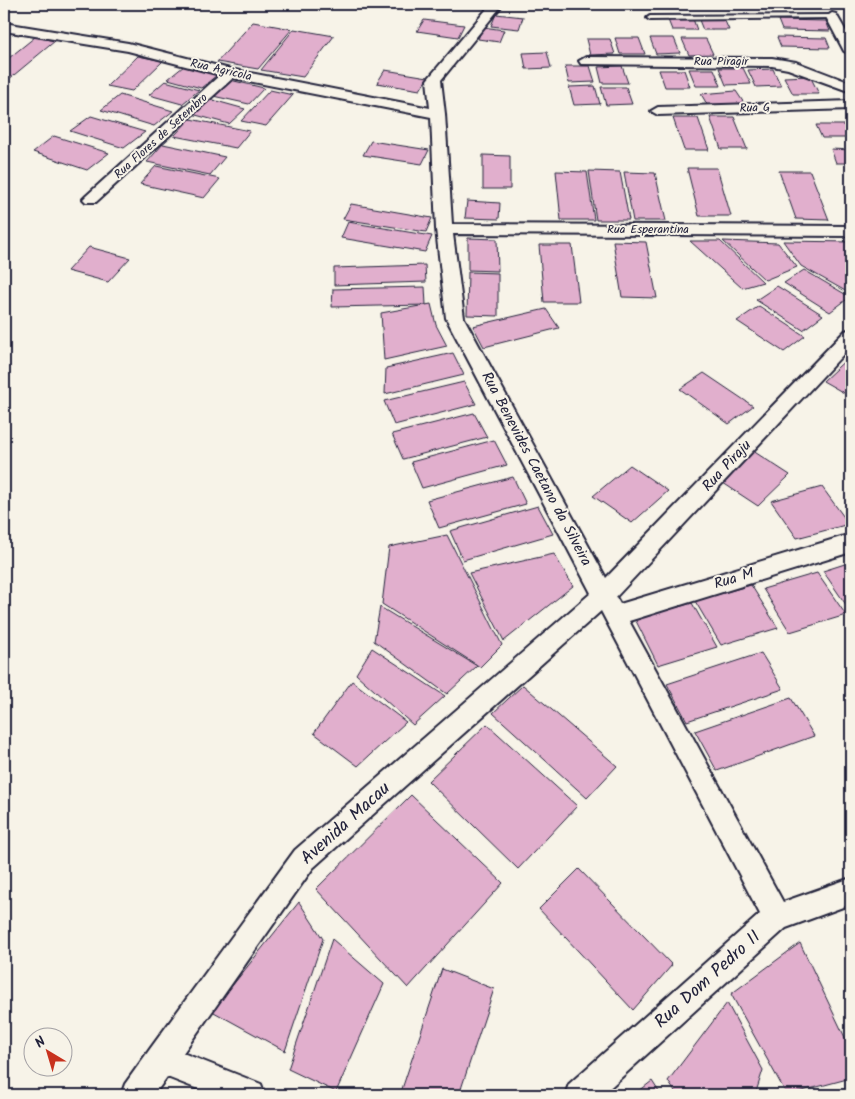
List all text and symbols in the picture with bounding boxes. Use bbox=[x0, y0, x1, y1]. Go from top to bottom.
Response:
street label: Rua Piragir bbox=[694, 52, 749, 71]
street label: Rua Agricola bbox=[188, 54, 254, 86]
street label: Rua Flores de Setembro bbox=[110, 89, 212, 183]
street label: Rua G bbox=[739, 98, 771, 118]
street label: Rua Esperantina bbox=[607, 220, 689, 239]
street label: Rua Benevides Caetano da Silveira bbox=[474, 367, 598, 571]
street label: Rua Piraju bbox=[696, 434, 758, 498]
street label: Rua M bbox=[711, 562, 757, 596]
street label: Avenida Macau bbox=[294, 775, 398, 873]
street label: Rua Dom Pedro II bbox=[648, 924, 768, 1036]
north arrow bbox=[22, 1026, 72, 1076]
text: N bbox=[30, 1031, 51, 1054]

